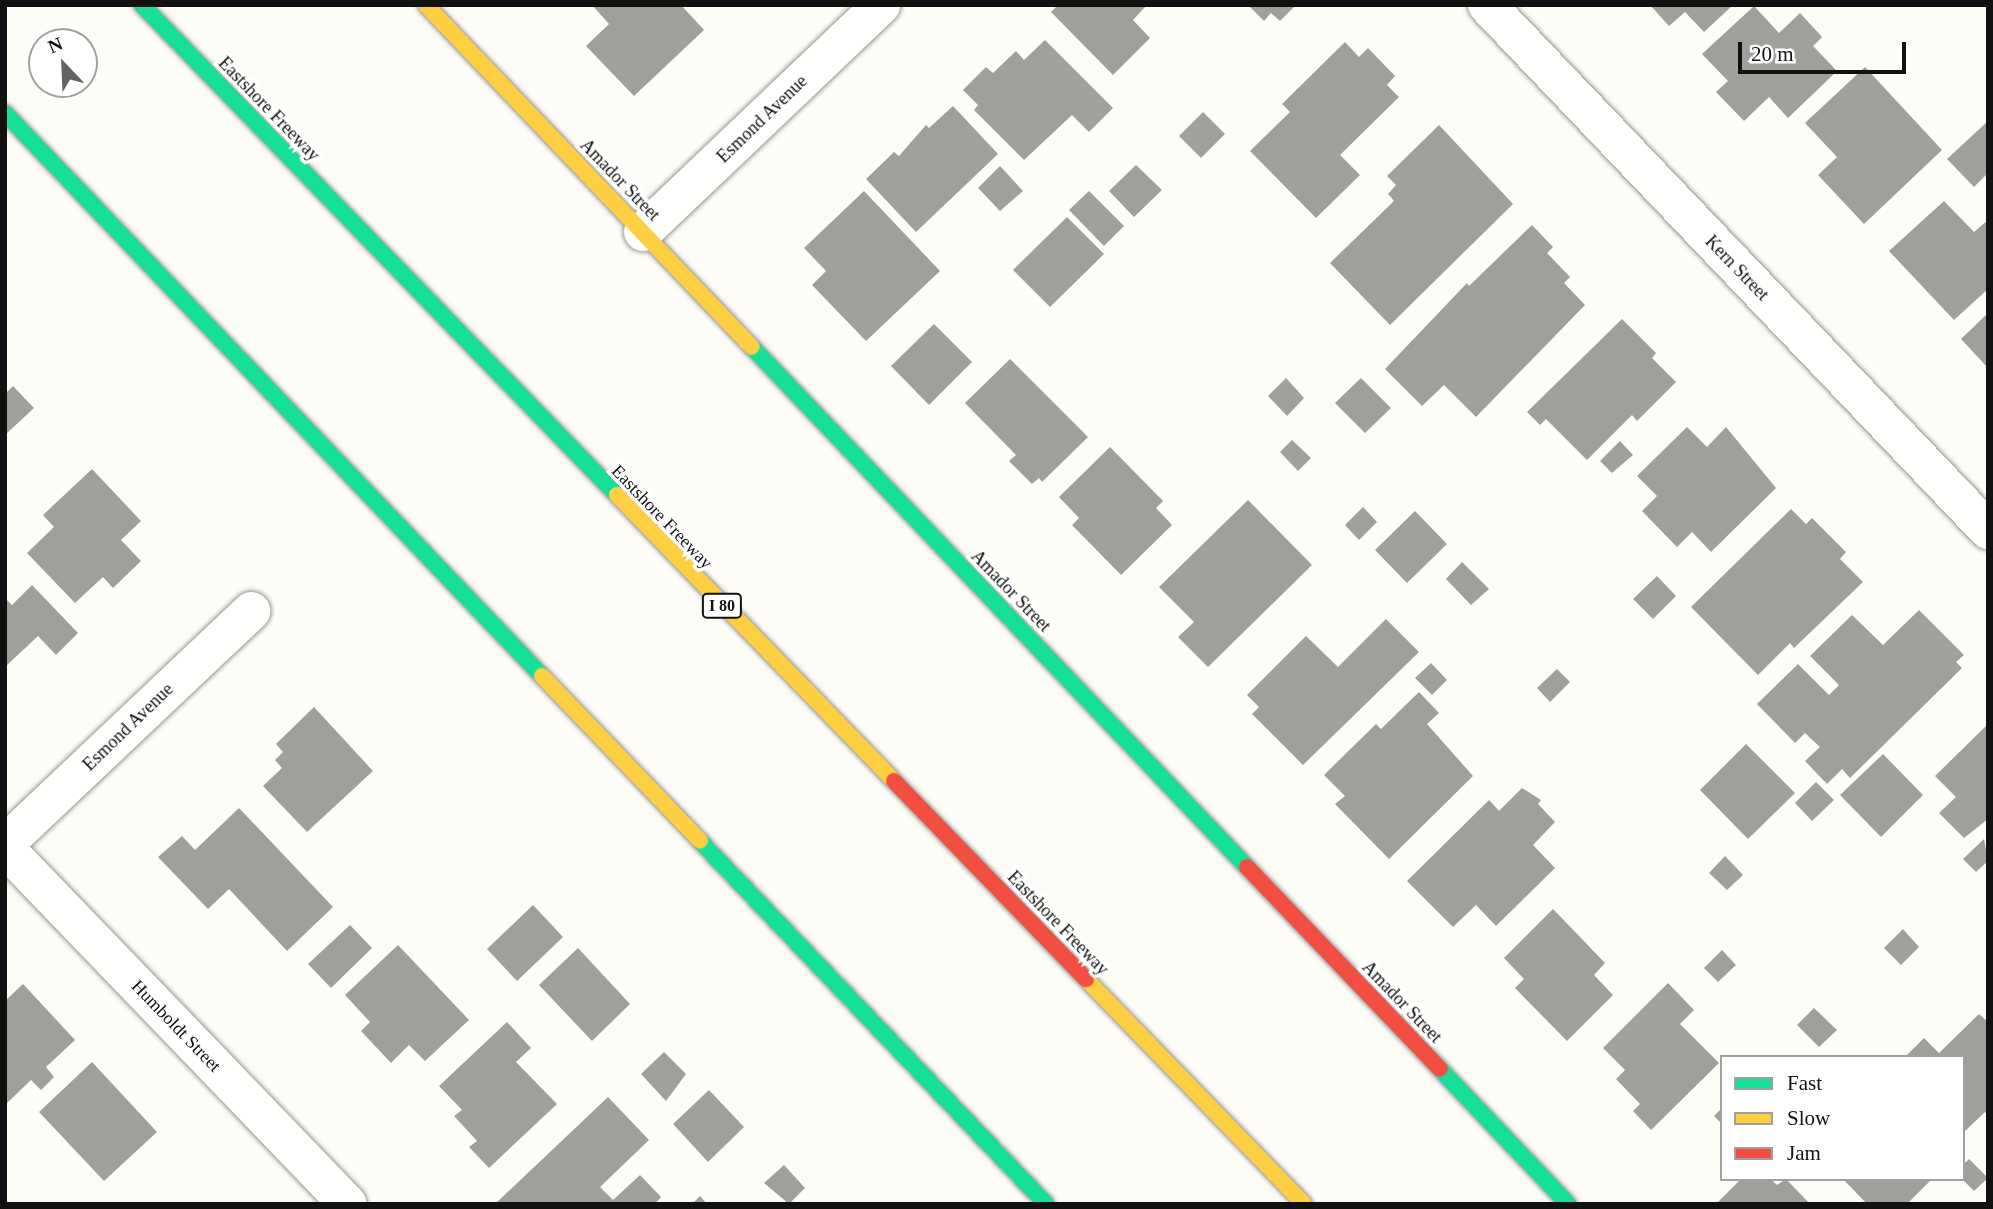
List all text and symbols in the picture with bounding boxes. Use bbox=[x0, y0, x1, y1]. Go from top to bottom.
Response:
north arrow bbox=[28, 28, 98, 98]
scale bar bbox=[1741, 28, 1909, 72]
text: N bbox=[45, 33, 66, 57]
text: 20 m bbox=[1751, 42, 1794, 66]
street label: Eastshore Freeway bbox=[214, 52, 324, 166]
street label: Esmond Avenue bbox=[712, 70, 812, 168]
street label: Amador Street bbox=[576, 135, 664, 225]
street label: Kern Street bbox=[1701, 231, 1773, 305]
street label: Eastshore Freeway bbox=[607, 460, 717, 574]
street label: Amador Street bbox=[967, 546, 1055, 636]
road number: I 80 bbox=[701, 594, 743, 618]
street label: Esmond Avenue bbox=[78, 678, 178, 776]
street label: Eastshore Freeway bbox=[1003, 866, 1113, 980]
street label: Amador Street bbox=[1358, 957, 1446, 1047]
street label: Humboldt Street bbox=[127, 976, 225, 1076]
legend bbox=[1720, 1055, 1965, 1181]
text: Fast bbox=[1787, 1071, 1822, 1095]
text: Slow bbox=[1787, 1106, 1830, 1130]
text: Jam bbox=[1787, 1141, 1821, 1165]

